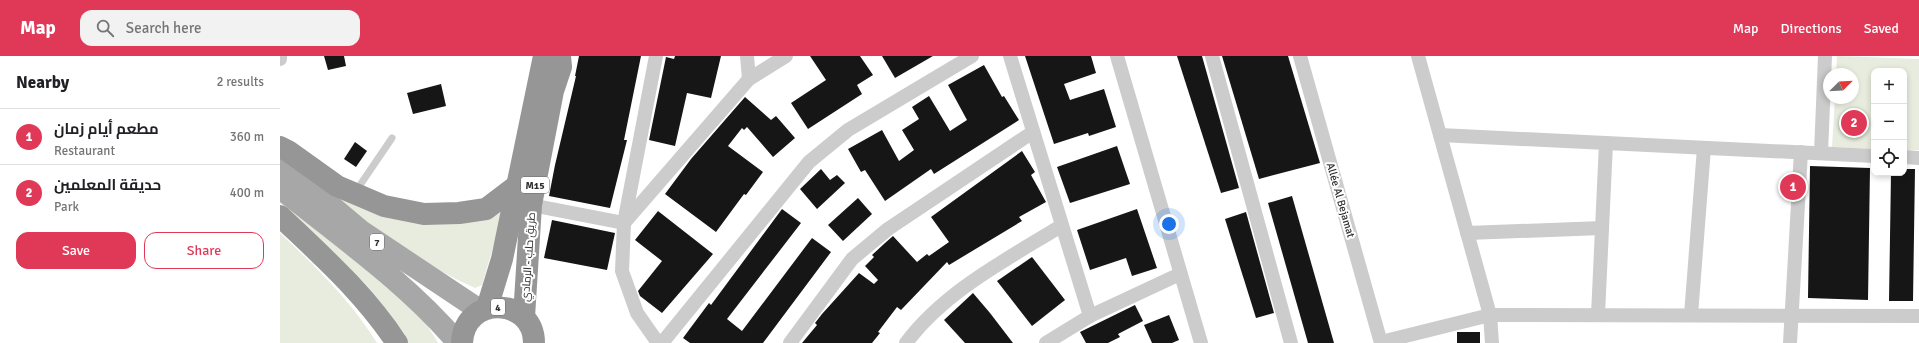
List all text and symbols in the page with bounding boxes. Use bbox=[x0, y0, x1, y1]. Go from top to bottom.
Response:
search box bbox=[80, 10, 360, 46]
text: Map bbox=[20, 16, 56, 40]
icon: search bbox=[94, 17, 116, 39]
text: Search here bbox=[126, 19, 201, 37]
text: Map bbox=[1733, 20, 1759, 37]
text: Directions bbox=[1781, 20, 1842, 37]
text: Saved bbox=[1864, 20, 1899, 37]
north arrow bbox=[1823, 68, 1859, 104]
map controls bbox=[1871, 68, 1907, 176]
button: + bbox=[1871, 68, 1907, 104]
text: Nearby bbox=[16, 72, 69, 93]
text: 2 results bbox=[216, 74, 264, 90]
button: − bbox=[1871, 104, 1907, 140]
pin: 2 bbox=[1841, 108, 1867, 138]
text: مطعم أيام زمان bbox=[54, 120, 159, 138]
text: 1 bbox=[25, 129, 33, 145]
text: 360 m bbox=[230, 129, 264, 145]
button: locate bbox=[1871, 140, 1907, 176]
text: Restaurant bbox=[54, 143, 115, 159]
street label: Allée Al Bejamat bbox=[1324, 161, 1357, 239]
pin: 1 bbox=[1780, 172, 1806, 202]
text: حديقة المعلمين bbox=[54, 176, 161, 194]
road number: M15 bbox=[521, 177, 549, 193]
text: 2 bbox=[25, 185, 33, 201]
text: 400 m bbox=[230, 185, 264, 201]
text: Park bbox=[54, 199, 79, 215]
street label: طريق حلب - الرمادي bbox=[519, 212, 540, 302]
your location bbox=[1159, 214, 1179, 234]
button: Save bbox=[16, 232, 136, 269]
button: Share bbox=[144, 232, 264, 269]
road number: 7 bbox=[370, 234, 384, 250]
road number: 4 bbox=[491, 299, 505, 315]

